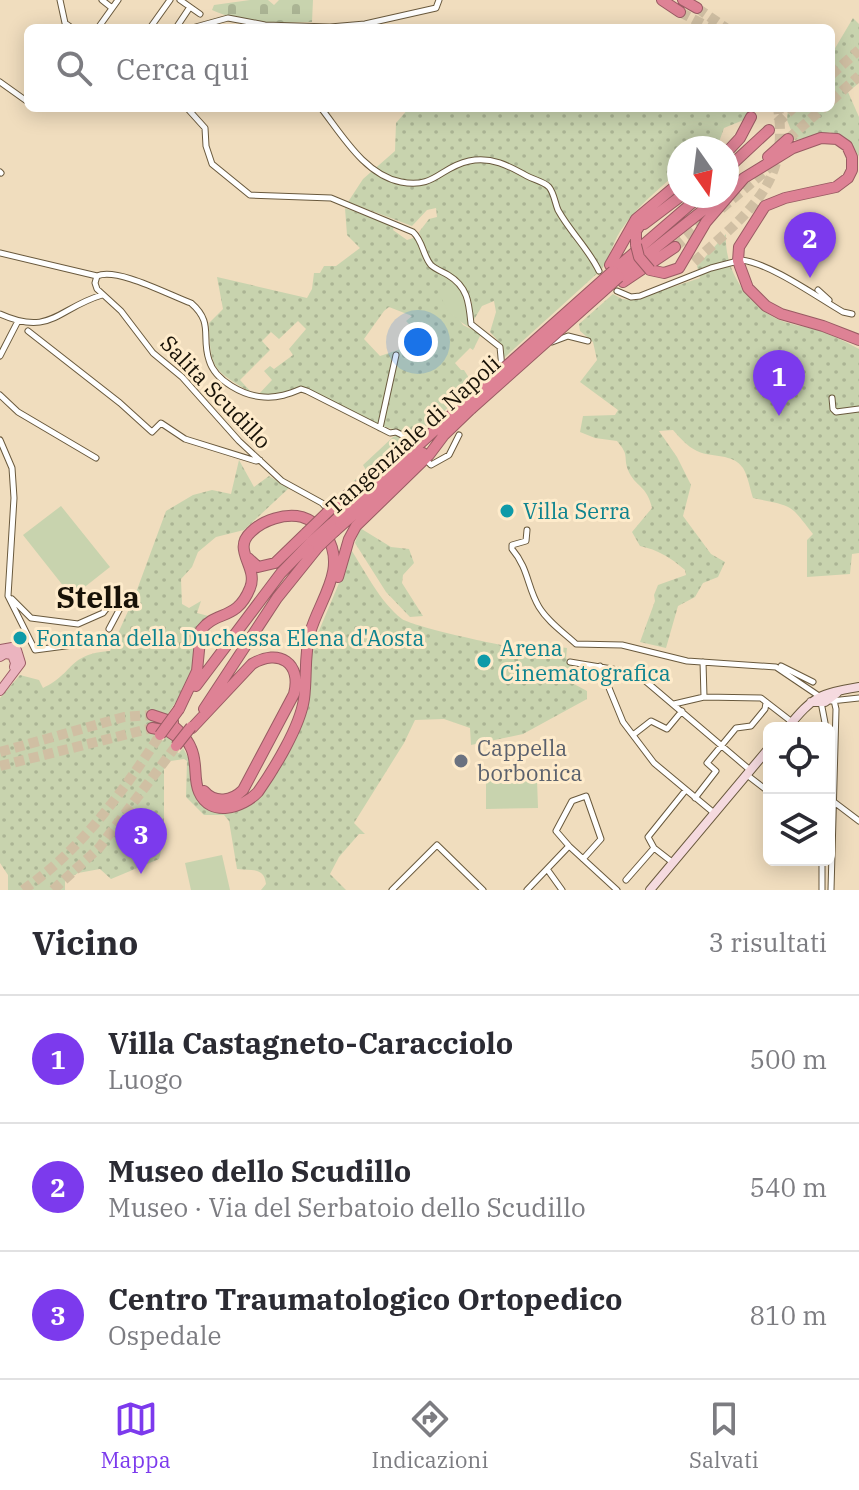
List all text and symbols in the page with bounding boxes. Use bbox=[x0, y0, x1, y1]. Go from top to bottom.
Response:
search box bbox=[24, 24, 835, 112]
icon: search bbox=[52, 46, 96, 90]
text: Cerca qui bbox=[116, 49, 249, 88]
north arrow bbox=[667, 136, 739, 208]
pin: 2 bbox=[784, 212, 836, 278]
your location bbox=[398, 322, 438, 362]
street label: Salita Scudillo bbox=[155, 329, 278, 455]
street label: Tangenziale di Napoli bbox=[319, 349, 506, 521]
pin: 1 bbox=[753, 350, 805, 416]
place label: Villa Serra bbox=[523, 496, 631, 525]
marker: Villa Serra bbox=[498, 502, 516, 520]
district label: Stella bbox=[56, 577, 140, 616]
place label: Fontana della Duchessa Elena d'Aosta bbox=[36, 623, 424, 652]
marker: Fontana della Duchessa Elena d'Aosta bbox=[11, 629, 29, 647]
place label: Arena Cinematografica bbox=[500, 633, 671, 687]
marker: Arena Cinematografica bbox=[475, 652, 493, 670]
map controls bbox=[763, 722, 835, 866]
button: locate bbox=[763, 722, 835, 794]
place label: Cappella borbonica bbox=[477, 733, 583, 787]
marker: Cappella borbonica bbox=[452, 752, 470, 770]
button: layers bbox=[763, 794, 835, 866]
pin: 3 bbox=[115, 808, 167, 874]
text: Vicino bbox=[32, 920, 138, 964]
text: 3 risultati bbox=[709, 925, 827, 959]
text: Villa Castagneto-Caracciolo bbox=[108, 1023, 513, 1062]
text: 1 bbox=[50, 1042, 66, 1076]
text: 500 m bbox=[749, 1042, 827, 1076]
text: Luogo bbox=[108, 1062, 183, 1096]
text: Museo dello Scudillo bbox=[108, 1151, 411, 1190]
text: 2 bbox=[50, 1170, 66, 1204]
text: 540 m bbox=[749, 1170, 827, 1204]
text: Museo · Via del Serbatoio dello Scudillo bbox=[108, 1190, 586, 1224]
text: Centro Traumatologico Ortopedico bbox=[108, 1279, 623, 1318]
text: 3 bbox=[50, 1298, 66, 1332]
text: 810 m bbox=[749, 1298, 827, 1332]
text: Ospedale bbox=[108, 1318, 221, 1352]
tab: Mappa bbox=[100, 1397, 171, 1474]
tab: Indicazioni bbox=[372, 1397, 488, 1474]
tab: Salvati bbox=[689, 1397, 759, 1474]

